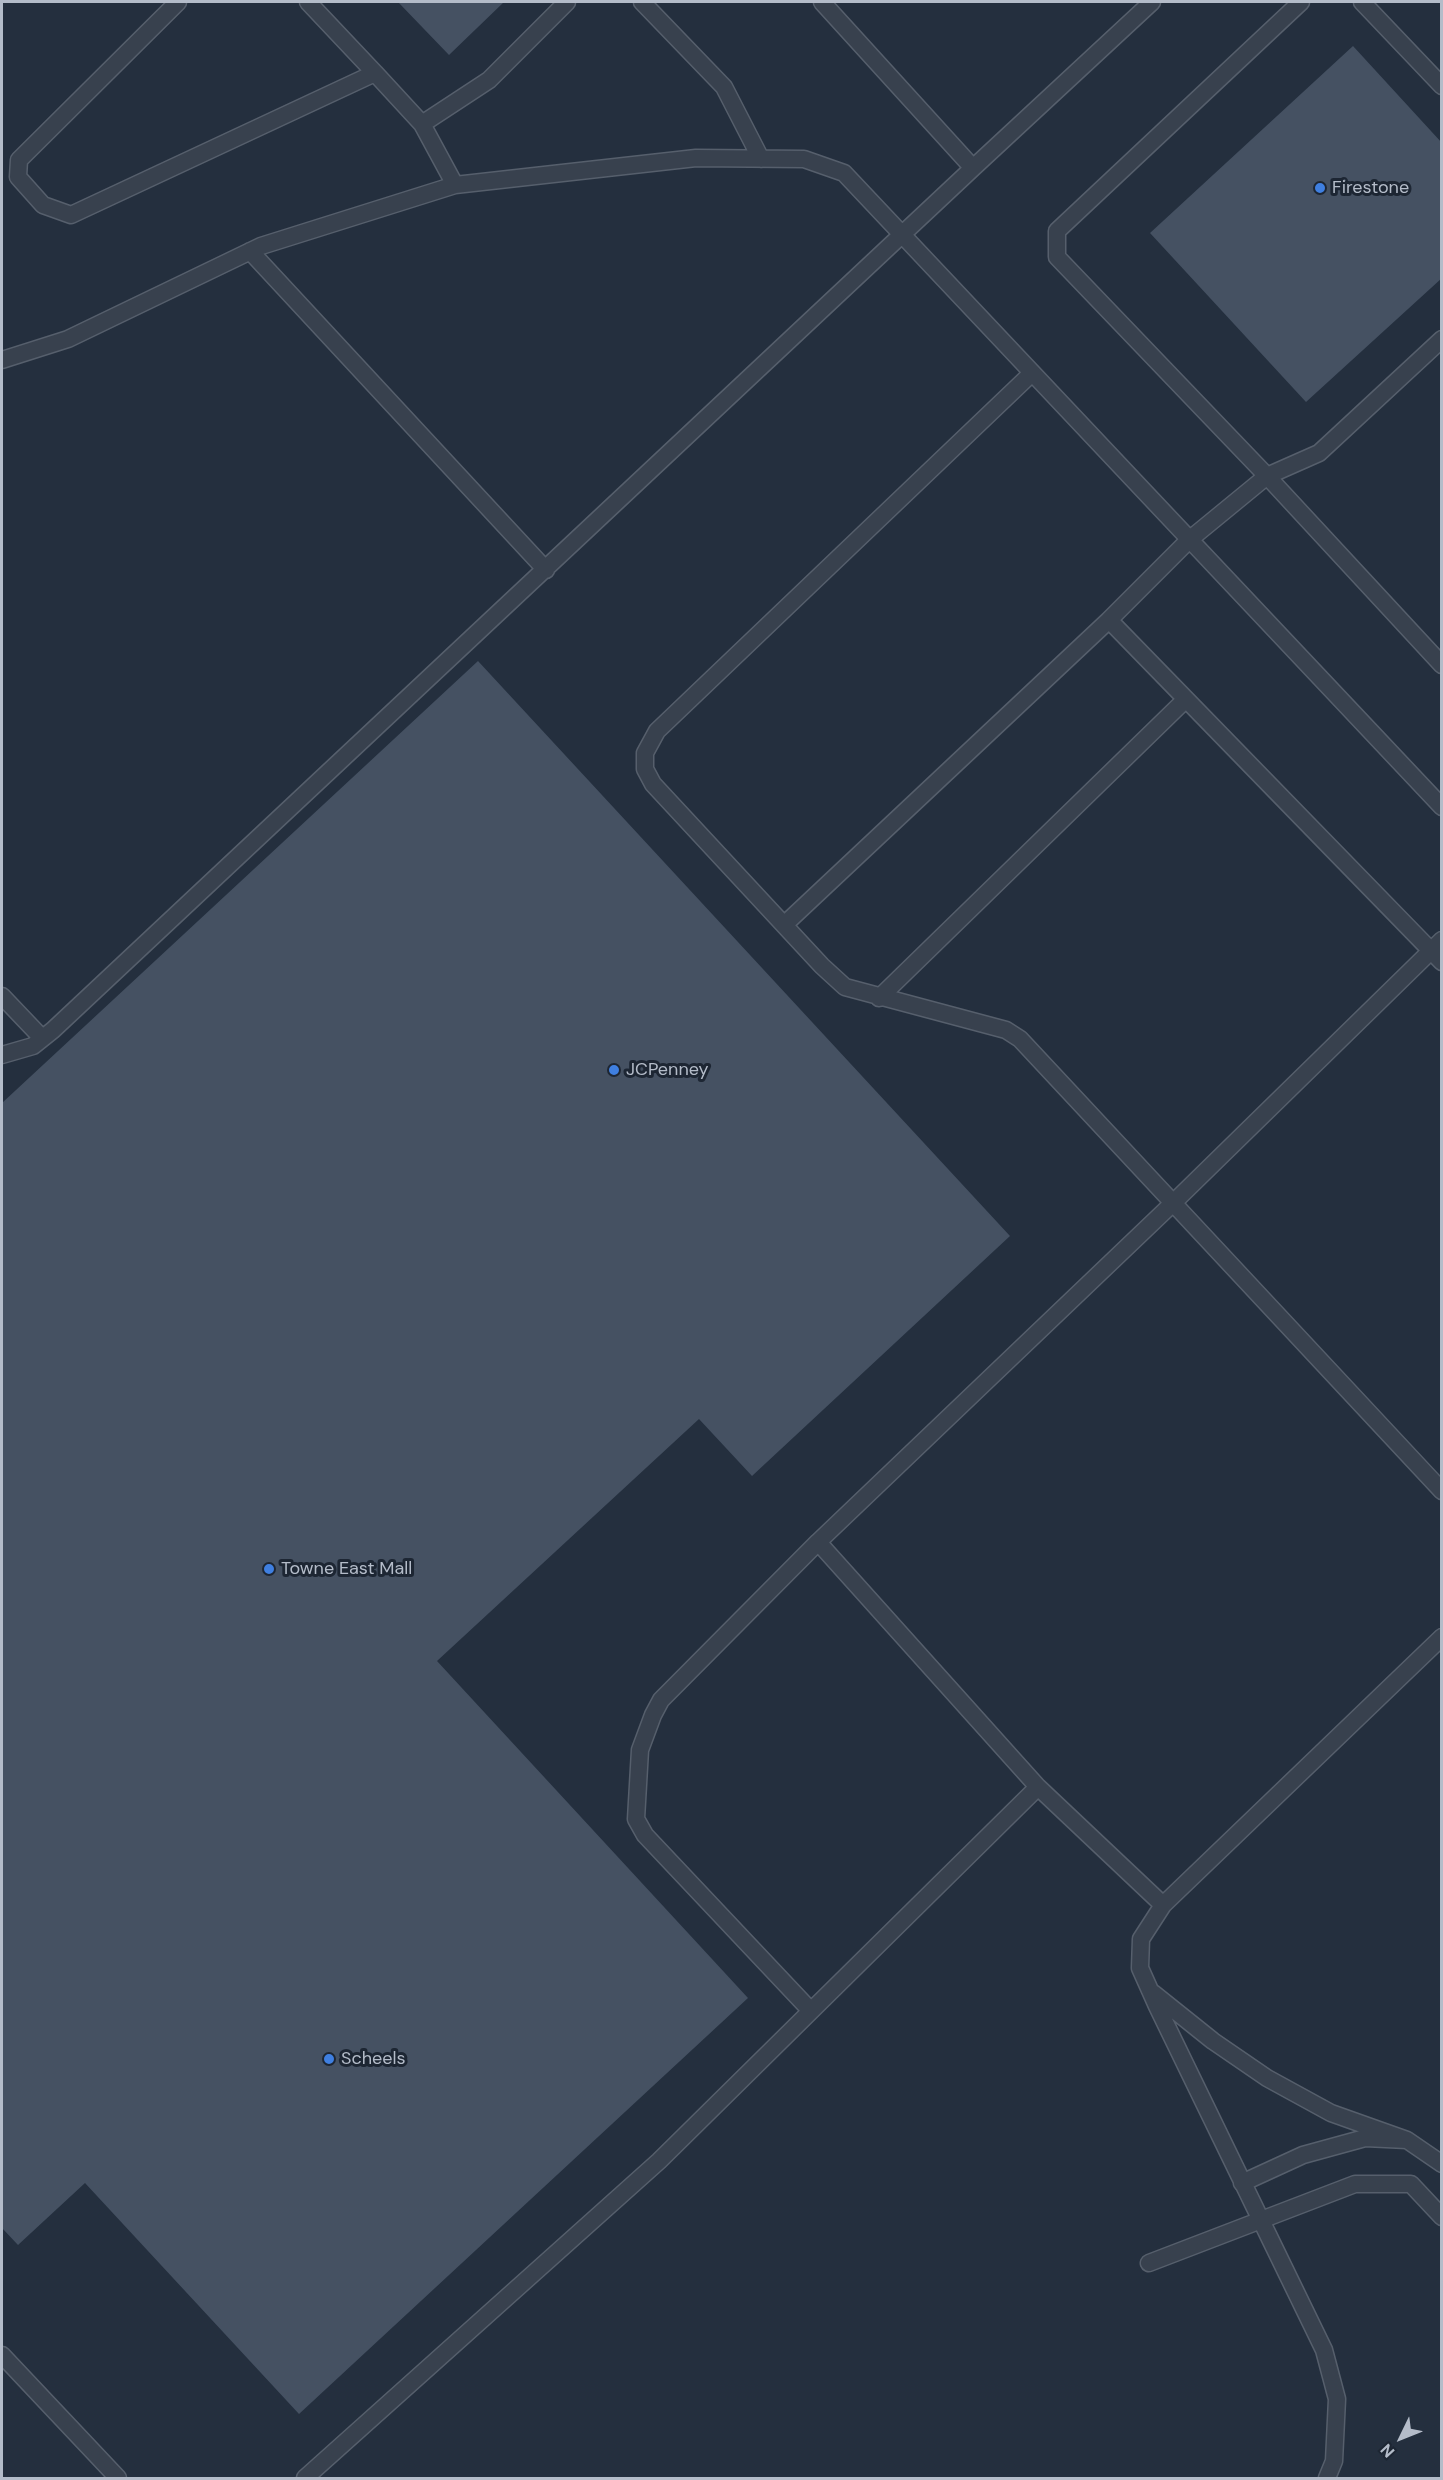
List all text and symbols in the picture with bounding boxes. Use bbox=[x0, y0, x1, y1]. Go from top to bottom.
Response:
place label: Firestone bbox=[1332, 177, 1409, 199]
marker: Firestone bbox=[1313, 181, 1327, 195]
place label: JCPenney bbox=[626, 1059, 709, 1081]
marker: JCPenney bbox=[607, 1063, 621, 1077]
place label: Towne East Mall bbox=[281, 1558, 412, 1580]
marker: Towne East Mall bbox=[262, 1562, 276, 1576]
place label: Scheels bbox=[341, 2048, 406, 2070]
marker: Scheels bbox=[322, 2052, 336, 2066]
north arrow bbox=[1371, 2408, 1431, 2468]
text: N bbox=[1376, 2439, 1399, 2462]

